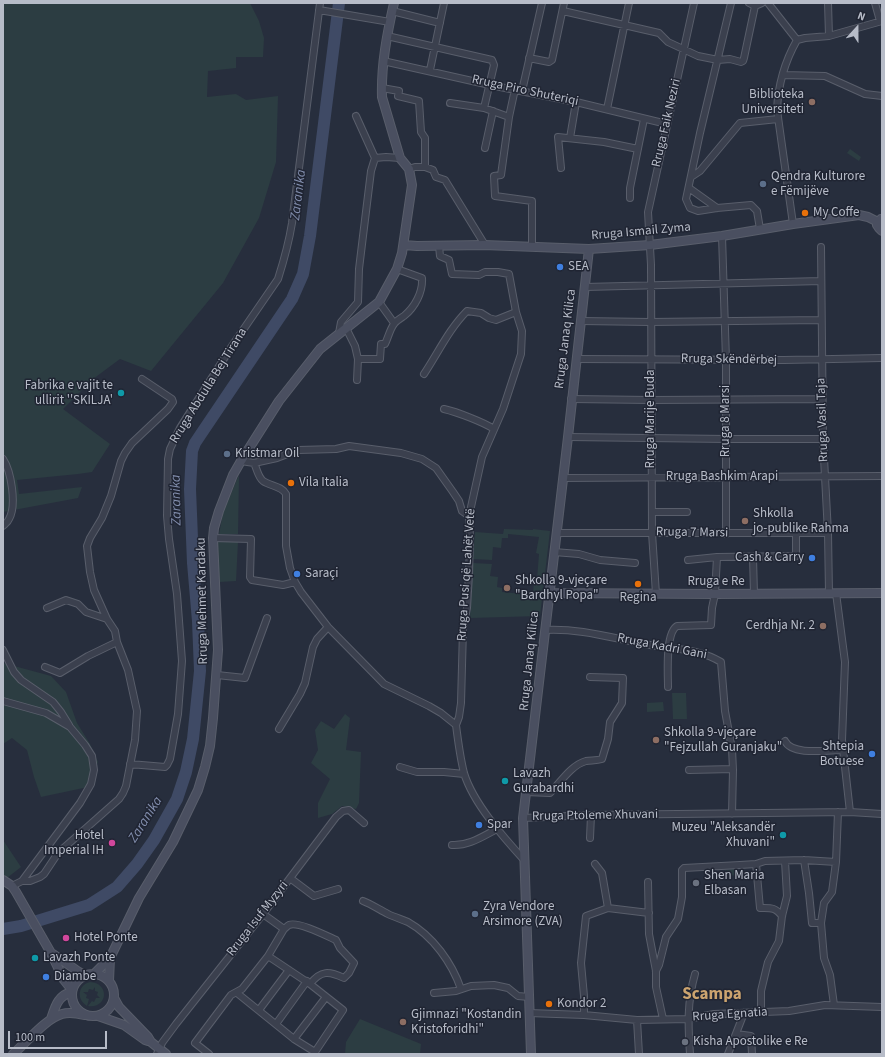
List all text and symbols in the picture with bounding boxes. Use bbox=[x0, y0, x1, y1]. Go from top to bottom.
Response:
north arrow bbox=[837, 8, 877, 48]
text: N bbox=[855, 8, 868, 25]
street label: Rruga Piro Shuteriqi bbox=[470, 72, 580, 110]
street label: Rruga Faik Neziri bbox=[649, 77, 685, 169]
place label: Biblioteka Universiteti bbox=[742, 87, 804, 118]
marker: Biblioteka Universiteti bbox=[807, 97, 817, 107]
water label: Zaranika bbox=[288, 169, 310, 221]
place label: Qendra Kulturore e Fëmijëve bbox=[771, 169, 865, 200]
marker: Qendra Kulturore e Fëmijëve bbox=[758, 179, 768, 189]
place label: My Coffe bbox=[813, 205, 859, 221]
marker: My Coffe bbox=[800, 208, 810, 218]
street label: Rruga Ismail Zyma bbox=[591, 220, 691, 244]
place label: SEA bbox=[568, 259, 589, 275]
marker: SEA bbox=[555, 262, 565, 272]
street label: Rruga Janaq Kilica bbox=[552, 288, 580, 390]
street label: Rruga Abdulla Bej Tirana bbox=[167, 325, 251, 447]
street label: Rruga Skëndërbej bbox=[681, 351, 777, 369]
street label: Rruga Marije Buda bbox=[643, 370, 659, 468]
place label: Fabrika e vajit te ullirit ''SKILJA' bbox=[25, 378, 113, 409]
street label: Rruga Vasil Taja bbox=[814, 378, 832, 462]
street label: Rruga 8 Marsi bbox=[718, 385, 734, 457]
marker: Fabrika e vajit te ullirit ''SKILJA' bbox=[116, 388, 126, 398]
place label: Kristmar Oil bbox=[235, 446, 299, 462]
marker: Kristmar Oil bbox=[222, 449, 232, 459]
street label: Rruga Bashkim Arapi bbox=[666, 469, 778, 485]
water label: Zaranika bbox=[168, 474, 186, 526]
place label: Vila Italia bbox=[299, 475, 349, 491]
marker: Vila Italia bbox=[286, 478, 296, 488]
place label: Shkolla jo-publike Rahma bbox=[753, 506, 849, 537]
street label: Rruga Pusi që Lahët Vetë bbox=[455, 508, 479, 642]
marker: Shkolla jo-publike Rahma bbox=[740, 516, 750, 526]
street label: Rruga 7 Marsi bbox=[656, 525, 728, 541]
street label: Rruga Mehmet Kardaku bbox=[194, 537, 212, 665]
place label: Cash & Carry bbox=[735, 550, 804, 566]
marker: Cash & Carry bbox=[807, 553, 817, 563]
place label: Saraçi bbox=[305, 566, 338, 582]
marker: Saraçi bbox=[292, 569, 302, 579]
place label: Shkolla 9-vjeçare "Bardhyl Popa" bbox=[515, 573, 607, 604]
street label: Rruga e Re bbox=[687, 574, 745, 590]
marker: Regina bbox=[633, 579, 643, 589]
marker: Shkolla 9-vjeçare "Bardhyl Popa" bbox=[502, 583, 512, 593]
place label: Regina bbox=[620, 590, 656, 606]
street label: Rruga Janaq Kilica bbox=[517, 610, 543, 712]
place label: Cerdhja Nr. 2 bbox=[746, 618, 815, 634]
marker: Cerdhja Nr. 2 bbox=[818, 621, 828, 631]
street label: Rruga Kadri Gani bbox=[616, 631, 708, 663]
place label: Shkolla 9-vjeçare "Fejzullah Guranjaku" bbox=[664, 725, 782, 756]
marker: Shkolla 9-vjeçare "Fejzullah Guranjaku" bbox=[651, 735, 661, 745]
place label: Shtepia Botuese bbox=[820, 739, 864, 770]
marker: Shtepia Botuese bbox=[867, 749, 877, 759]
place label: Lavazh Gurabardhi bbox=[513, 766, 574, 797]
marker: Lavazh Gurabardhi bbox=[500, 776, 510, 786]
water label: Zaranika bbox=[125, 794, 167, 846]
street label: Rruga Ptoleme Xhuvani bbox=[532, 807, 658, 825]
place label: Spar bbox=[487, 817, 512, 833]
marker: Spar bbox=[474, 820, 484, 830]
place label: Muzeu "Aleksandër Xhuvani" bbox=[672, 820, 775, 851]
place label: Hotel Imperial IH bbox=[44, 828, 104, 859]
marker: Muzeu "Aleksandër Xhuvani" bbox=[778, 830, 788, 840]
marker: Hotel Imperial IH bbox=[107, 838, 117, 848]
place label: Shen Maria Elbasan bbox=[704, 868, 764, 899]
street label: Rruga Isuf Myzyri bbox=[224, 878, 292, 960]
marker: Shen Maria Elbasan bbox=[691, 878, 701, 888]
place label: Zyra Vendore Arsimore (ZVA) bbox=[483, 899, 563, 930]
marker: Zyra Vendore Arsimore (ZVA) bbox=[470, 909, 480, 919]
place label: Hotel Ponte bbox=[74, 930, 138, 946]
marker: Hotel Ponte bbox=[61, 933, 71, 943]
place label: Lavazh Ponte bbox=[43, 950, 115, 966]
marker: Lavazh Ponte bbox=[30, 953, 40, 963]
place label: Diambe bbox=[54, 969, 96, 985]
marker: Diambe bbox=[41, 972, 51, 982]
district label: Scampa bbox=[682, 985, 742, 1005]
place label: Kondor 2 bbox=[557, 996, 606, 1012]
marker: Kondor 2 bbox=[544, 999, 554, 1009]
street label: Rruga Egnatia bbox=[692, 1005, 768, 1025]
place label: Gjimnazi "Kostandin Kristoforidhi" bbox=[411, 1007, 522, 1038]
marker: Gjimnazi "Kostandin Kristoforidhi" bbox=[398, 1017, 408, 1027]
scale bar bbox=[10, 1023, 109, 1049]
text: 100 m bbox=[15, 1029, 45, 1046]
place label: Kisha Apostolike e Re bbox=[693, 1034, 808, 1050]
marker: Kisha Apostolike e Re bbox=[680, 1037, 690, 1047]

